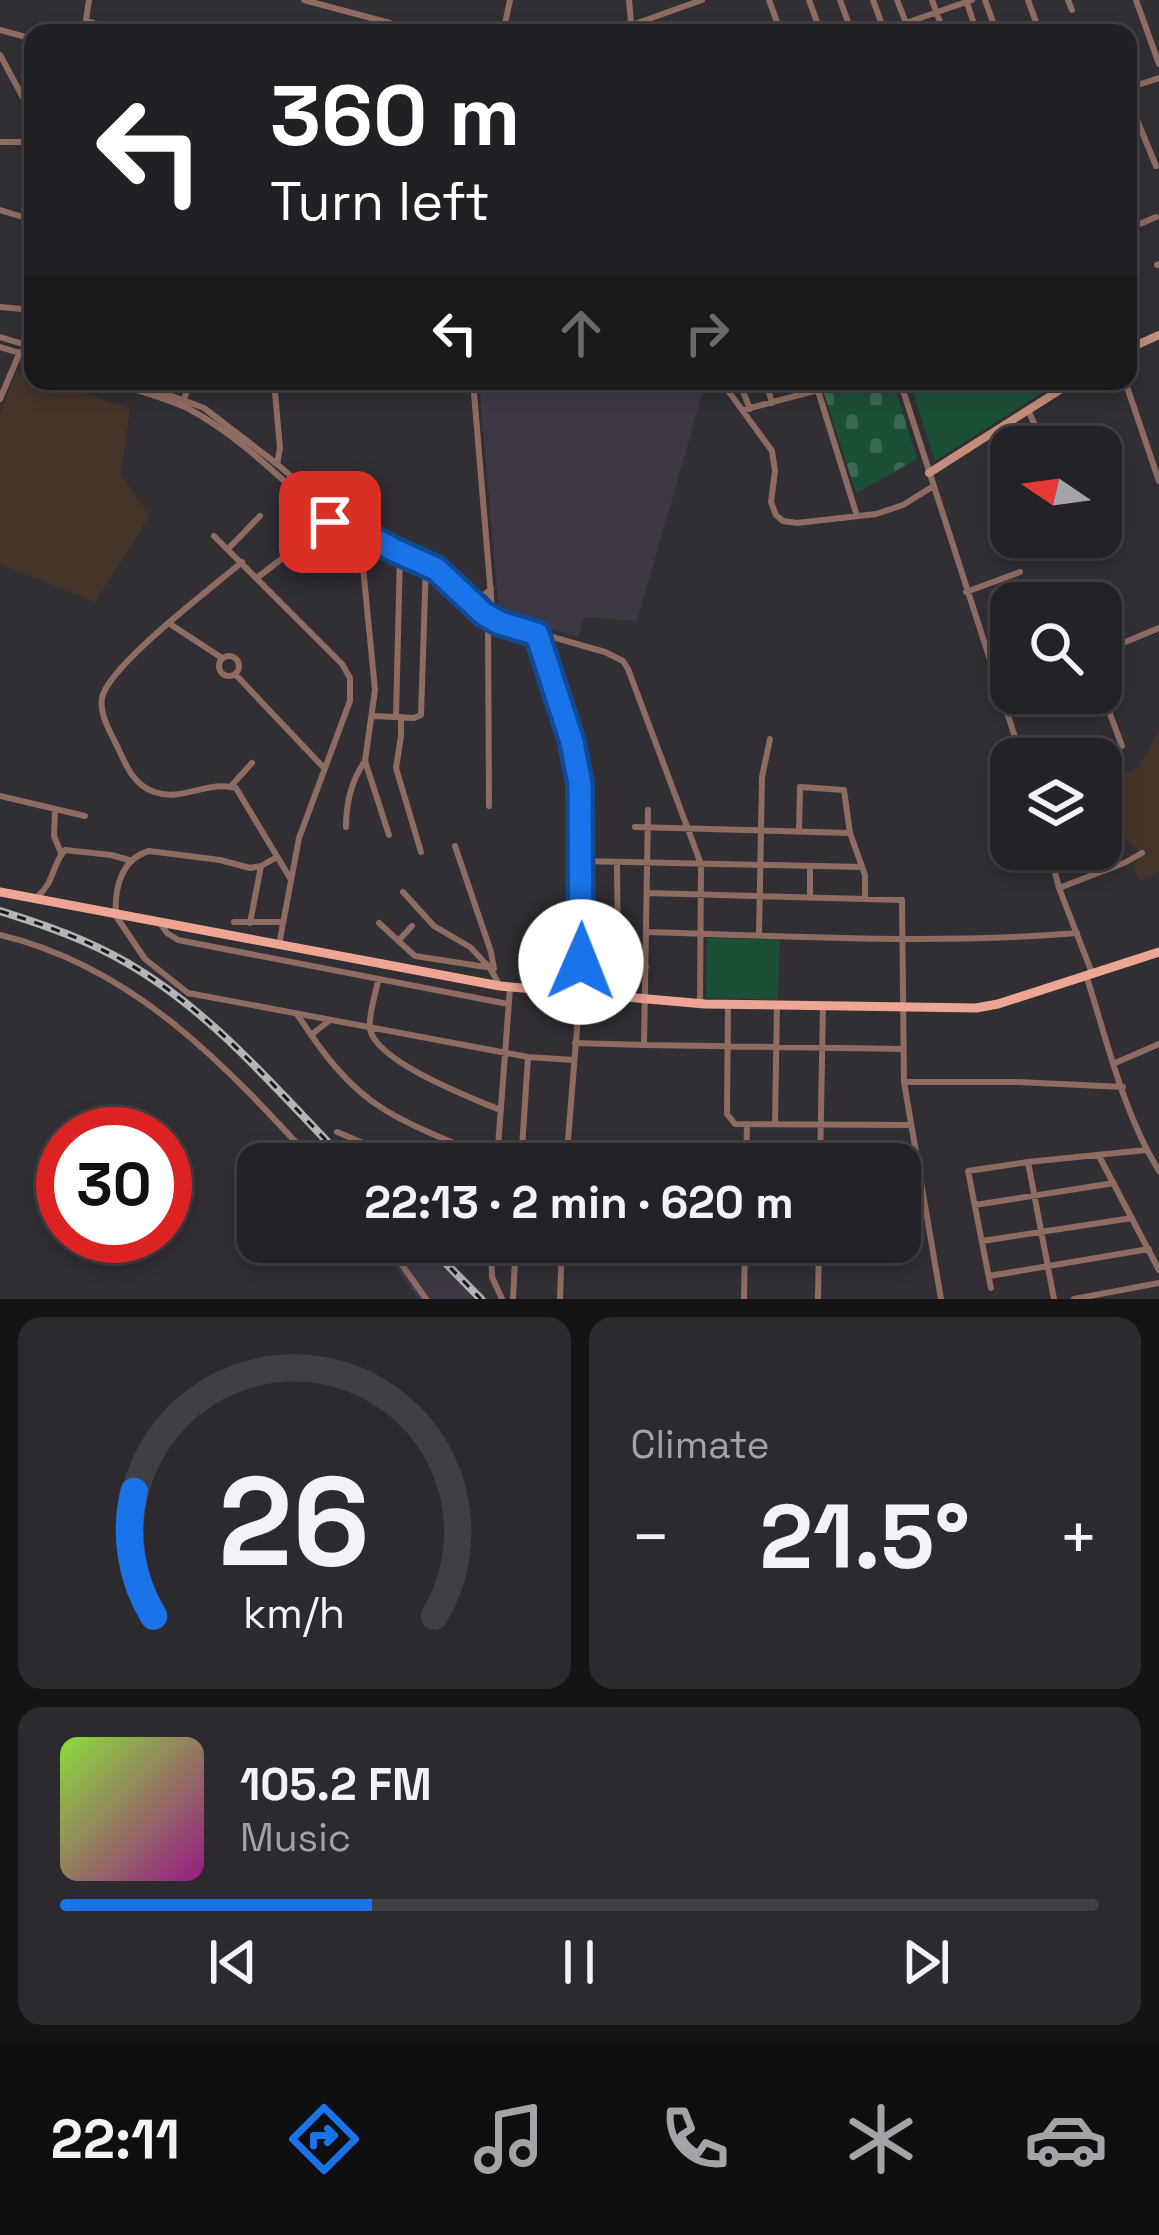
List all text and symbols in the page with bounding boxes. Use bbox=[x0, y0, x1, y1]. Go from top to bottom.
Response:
text: 360 m bbox=[270, 62, 521, 170]
icon: left bbox=[72, 72, 228, 228]
text: Turn left bbox=[270, 167, 490, 236]
icon: left bbox=[422, 300, 488, 366]
icon: ahead bbox=[548, 300, 614, 366]
icon: right bbox=[674, 300, 740, 366]
north arrow bbox=[990, 426, 1122, 558]
map controls bbox=[990, 426, 1122, 870]
pin bbox=[279, 471, 381, 573]
icon: arrive bbox=[297, 489, 363, 555]
button: search bbox=[990, 582, 1122, 714]
button: layers bbox=[990, 738, 1122, 870]
position arrow bbox=[518, 899, 644, 1025]
speed limit sign: 30 bbox=[36, 1107, 192, 1263]
text: 22:13 · 2 min · 620 m bbox=[364, 1174, 794, 1231]
text: Climate bbox=[631, 1420, 770, 1469]
text: 26 bbox=[219, 1442, 370, 1601]
text: 21.5° bbox=[760, 1479, 970, 1594]
text: − bbox=[631, 1495, 671, 1579]
text: + bbox=[1058, 1495, 1099, 1579]
text: km/h bbox=[243, 1586, 345, 1641]
text: 105.2 FM bbox=[240, 1756, 432, 1813]
text: Music bbox=[240, 1813, 351, 1862]
icon: previous bbox=[200, 1929, 266, 1995]
icon: pause bbox=[546, 1929, 612, 1995]
icon: next bbox=[893, 1929, 959, 1995]
icon: directions bbox=[282, 2097, 366, 2181]
icon: music bbox=[467, 2097, 551, 2181]
icon: phone bbox=[653, 2097, 737, 2181]
icon: climate bbox=[839, 2097, 923, 2181]
icon: car bbox=[1024, 2097, 1108, 2181]
text: 22:11 bbox=[51, 2105, 180, 2174]

